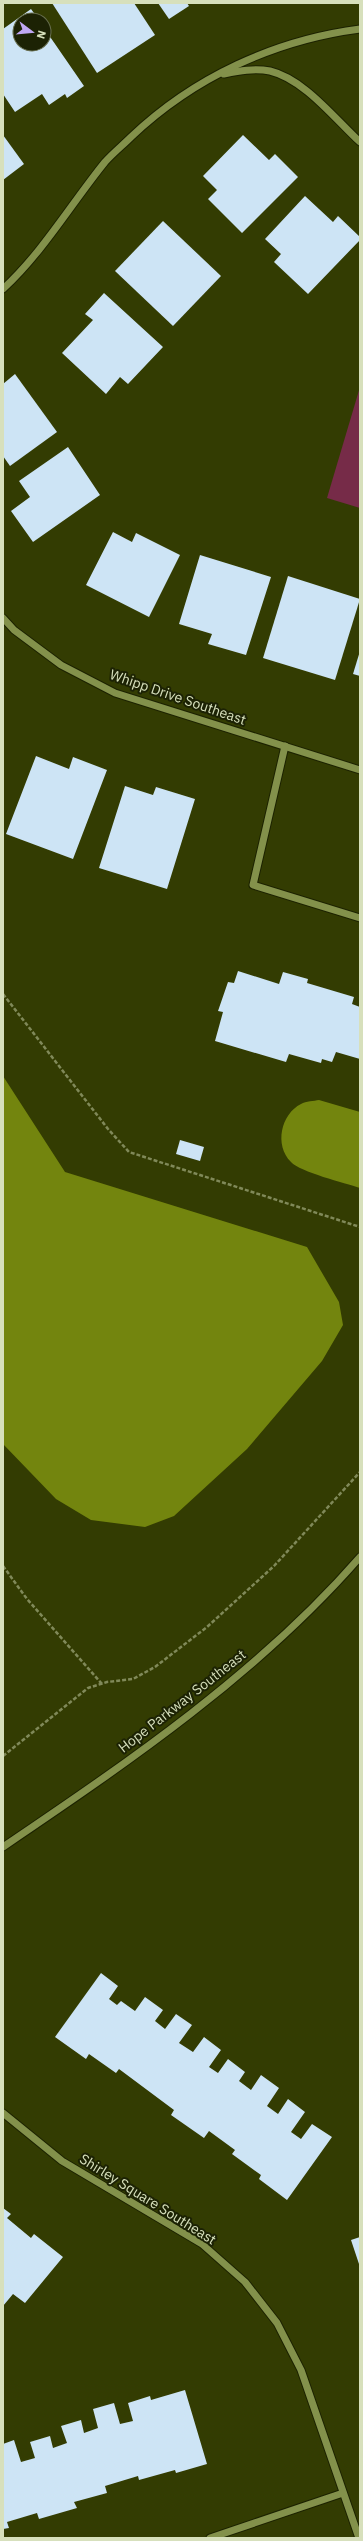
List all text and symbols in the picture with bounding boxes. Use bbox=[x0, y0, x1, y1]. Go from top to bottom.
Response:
north arrow bbox=[12, 12, 52, 52]
text: N bbox=[34, 29, 49, 41]
street label: Whipp Drive Southeast bbox=[108, 665, 249, 729]
street label: Hope Parkway Southeast bbox=[115, 1645, 250, 1756]
street label: Shirley Square Southeast bbox=[76, 2150, 220, 2248]

